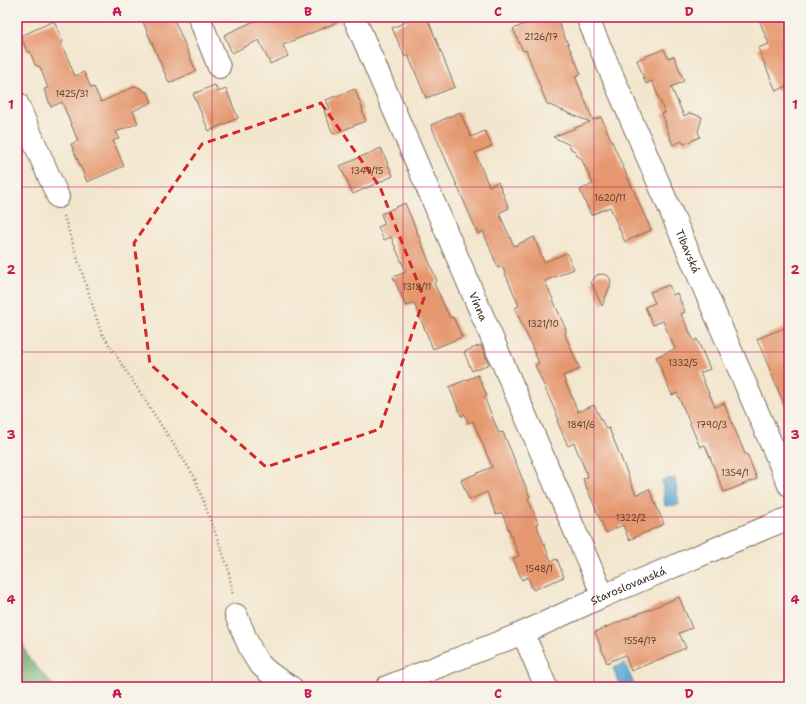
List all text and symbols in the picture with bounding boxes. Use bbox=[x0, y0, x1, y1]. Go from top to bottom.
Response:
text: A bbox=[112, 3, 122, 20]
text: B bbox=[304, 3, 312, 20]
text: C bbox=[494, 3, 502, 20]
text: D bbox=[684, 3, 694, 20]
house number: 2126/17 bbox=[524, 31, 558, 43]
house number: 1425/31 bbox=[55, 88, 89, 100]
text: 1 bbox=[8, 96, 14, 113]
text: 1 bbox=[792, 96, 798, 113]
house number: 1347/15 bbox=[350, 165, 384, 177]
house number: 1620/11 bbox=[594, 192, 626, 204]
street label: Tibavská bbox=[672, 227, 704, 276]
text: 2 bbox=[6, 261, 16, 278]
text: 2 bbox=[790, 261, 800, 278]
house number: 1318/11 bbox=[402, 281, 432, 293]
street label: Vínna bbox=[465, 290, 491, 324]
house number: 1321/10 bbox=[527, 318, 559, 330]
house number: 1332/5 bbox=[668, 357, 698, 369]
house number: 1841/6 bbox=[567, 419, 595, 431]
house number: 1790/3 bbox=[697, 419, 727, 431]
text: 3 bbox=[6, 426, 16, 443]
text: 3 bbox=[790, 426, 800, 443]
house number: 1354/1 bbox=[721, 467, 749, 479]
house number: 1322/2 bbox=[616, 512, 646, 524]
house number: 1548/1 bbox=[525, 563, 553, 575]
street label: Staroslovanská bbox=[588, 563, 669, 609]
text: 4 bbox=[6, 591, 16, 608]
text: 4 bbox=[790, 591, 800, 608]
house number: 1554/17 bbox=[623, 635, 657, 647]
text: A bbox=[112, 685, 122, 702]
text: B bbox=[304, 685, 312, 702]
text: C bbox=[494, 685, 502, 702]
text: D bbox=[684, 685, 694, 702]

